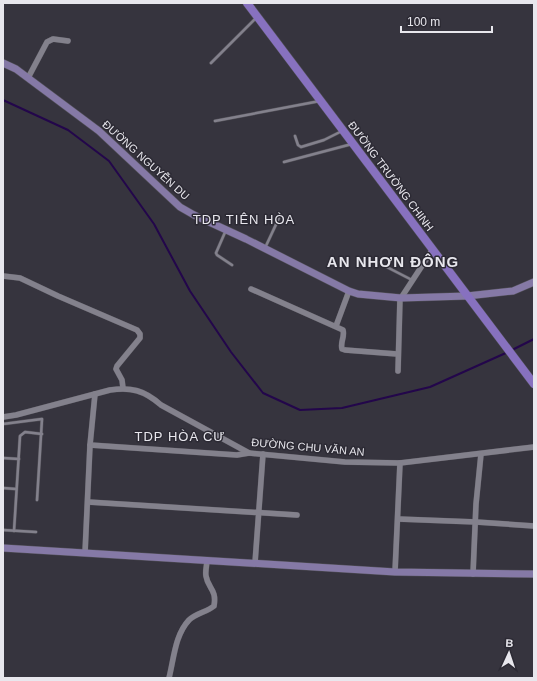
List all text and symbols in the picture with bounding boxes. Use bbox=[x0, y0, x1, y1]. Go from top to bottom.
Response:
scale bar bbox=[401, 8, 492, 34]
text: 100 m bbox=[407, 15, 440, 29]
street label: ĐƯỜNG NGUYỄN DU bbox=[100, 118, 192, 202]
street label: ĐƯỜNG TRƯỜNG CHINH bbox=[346, 119, 436, 233]
district label: TDP TIÊN HÒA bbox=[193, 212, 295, 227]
district label: AN NHƠN ĐÔNG bbox=[327, 253, 459, 270]
district label: TDP HÒA CƯ bbox=[135, 429, 225, 444]
street label: ĐƯỜNG CHU VĂN AN bbox=[251, 436, 365, 458]
north arrow bbox=[489, 633, 529, 673]
text: B bbox=[505, 637, 514, 649]

